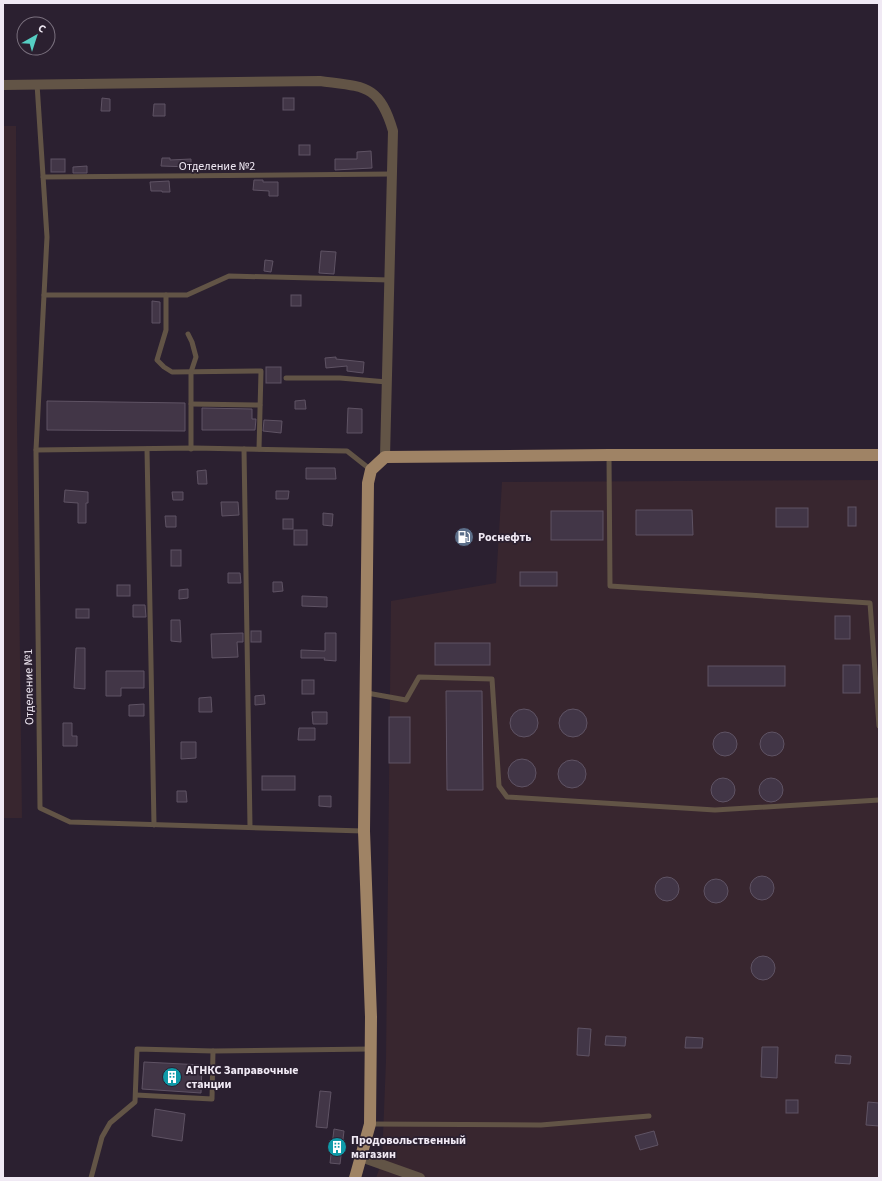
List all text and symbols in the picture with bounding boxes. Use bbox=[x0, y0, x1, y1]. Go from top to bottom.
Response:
north arrow bbox=[16, 16, 56, 56]
text: С bbox=[35, 21, 50, 37]
street label: Отделение №2 bbox=[179, 158, 255, 175]
fuel station icon: Роснефть bbox=[453, 526, 475, 548]
place label: Роснефть bbox=[478, 529, 532, 546]
street label: Отделение №1 bbox=[20, 649, 38, 725]
place label: АГНКС Заправочные станции bbox=[185, 1062, 298, 1093]
building icon: АГНКС Заправочные станции bbox=[161, 1066, 183, 1088]
place label: Продовольственный магазин bbox=[351, 1132, 466, 1163]
building icon: Продовольственный магазин bbox=[326, 1136, 348, 1158]

